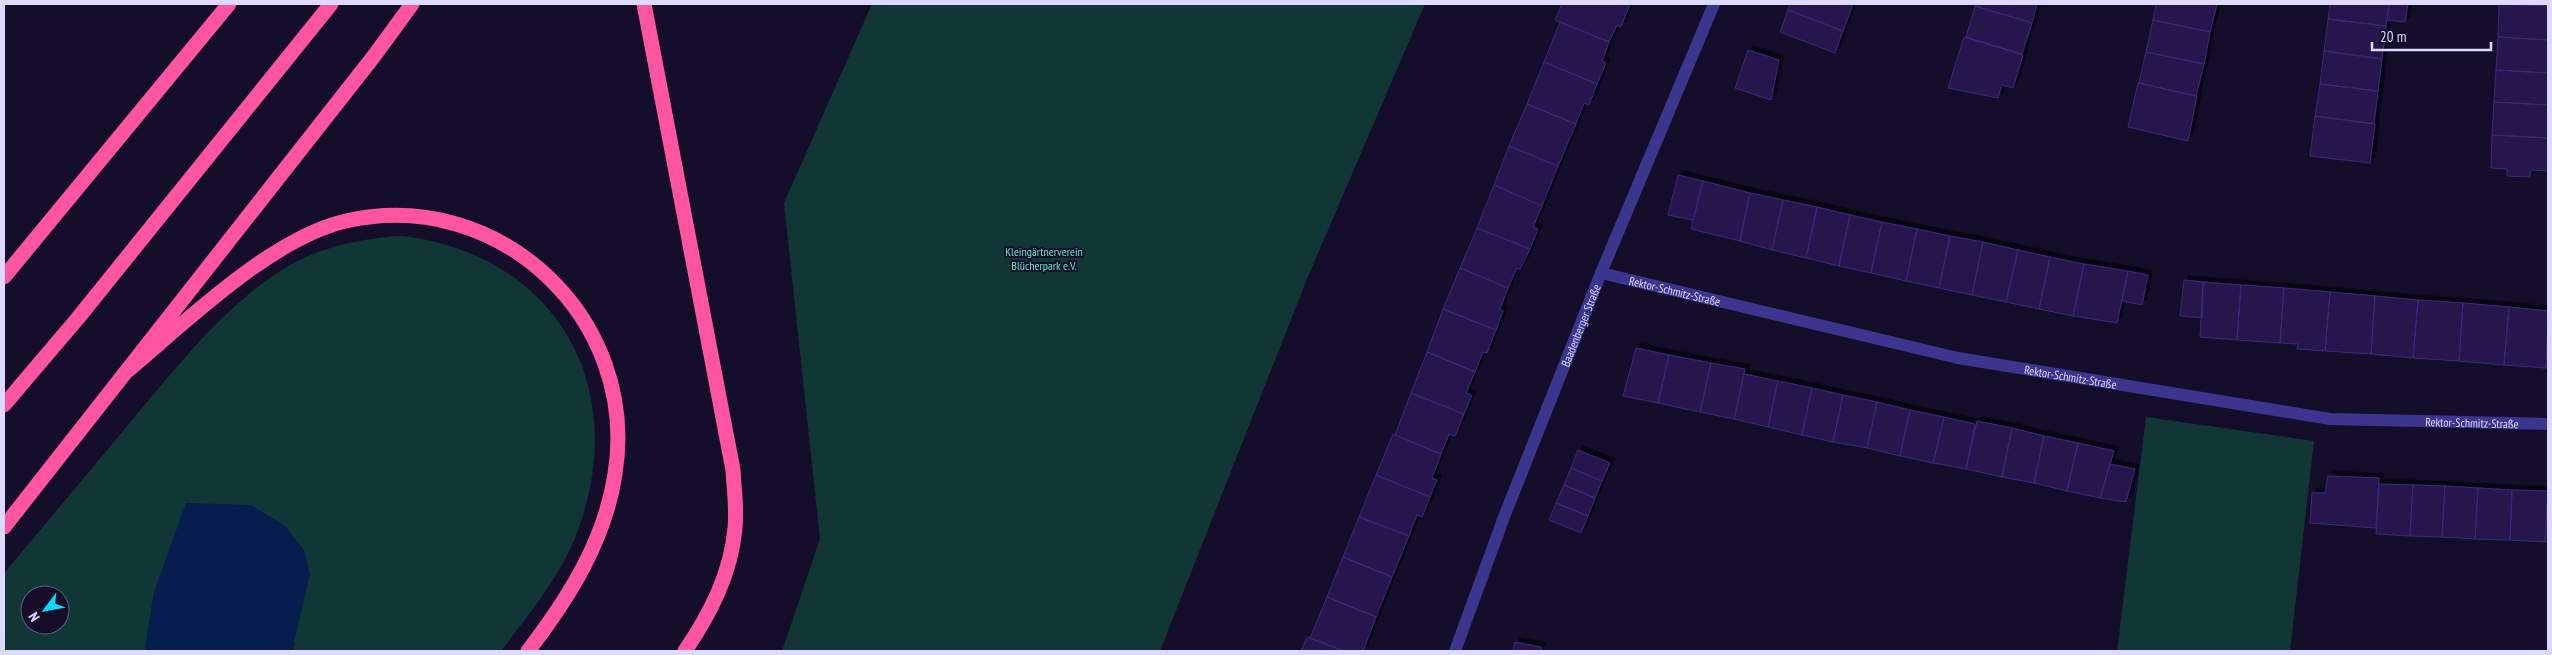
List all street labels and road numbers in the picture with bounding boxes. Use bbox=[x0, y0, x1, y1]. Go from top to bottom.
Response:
street label: Rektor-Schmitz-Straße bbox=[1628, 272, 1722, 309]
street label: Baadenberger Straße bbox=[1557, 282, 1603, 369]
street label: Rektor-Schmitz-Straße bbox=[2023, 361, 2118, 391]
street label: Rektor-Schmitz-Straße bbox=[2425, 414, 2519, 431]

